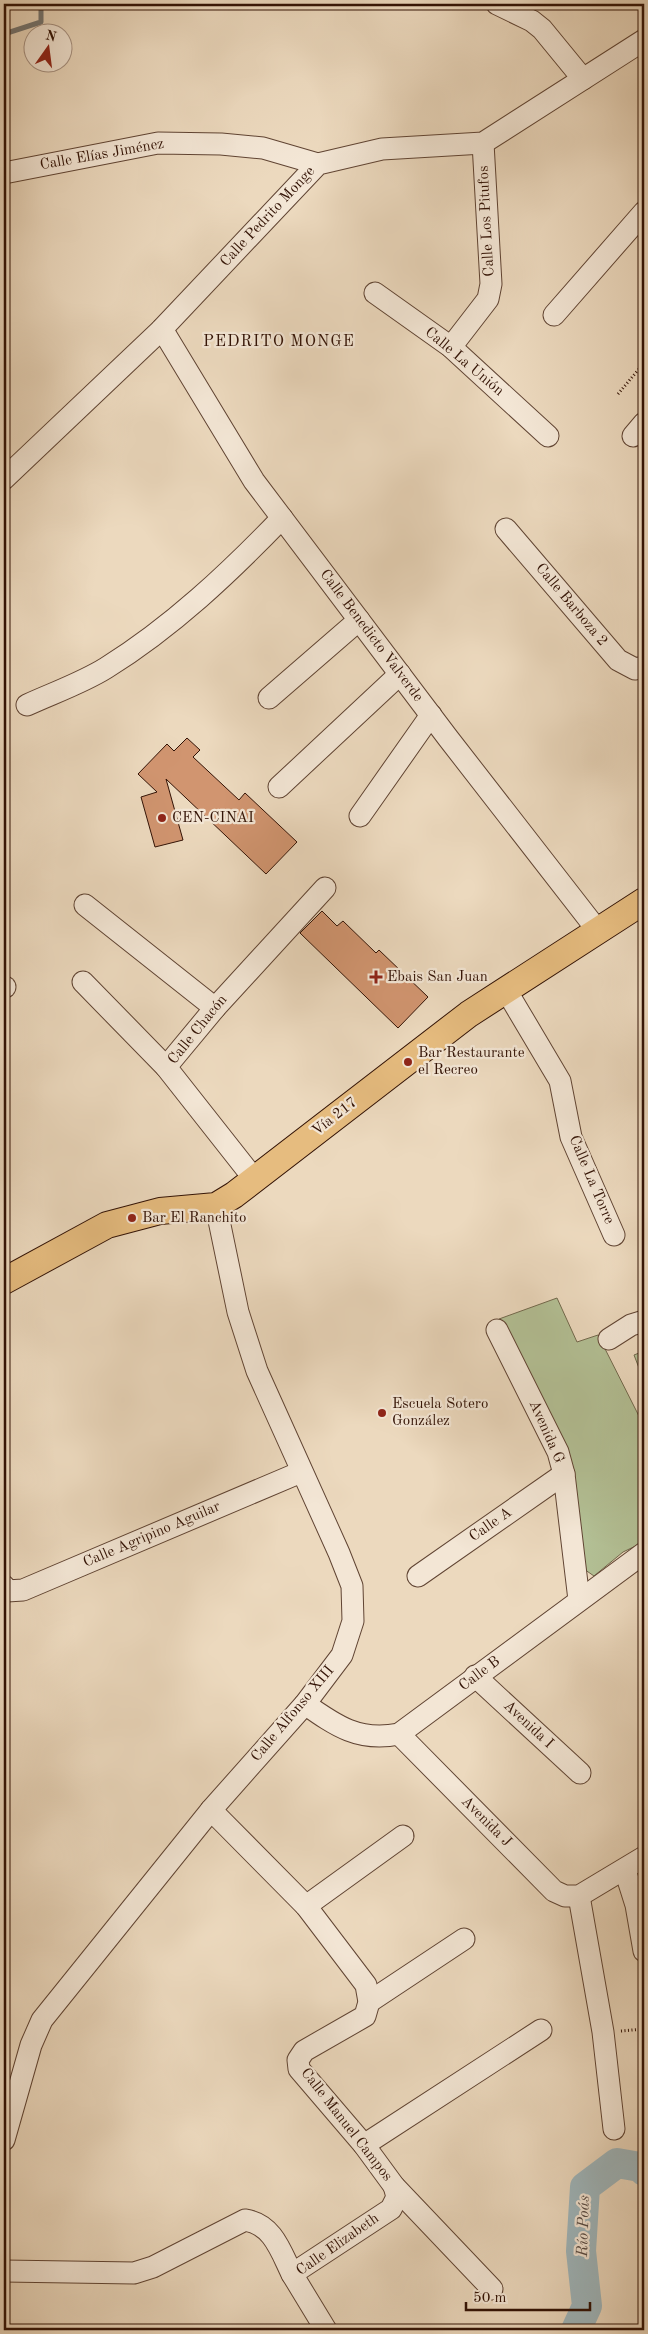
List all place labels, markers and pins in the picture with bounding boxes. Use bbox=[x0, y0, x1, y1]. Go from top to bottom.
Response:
place label: CEN-CINAI bbox=[172, 811, 254, 826]
marker: CEN-CINAI bbox=[156, 812, 168, 824]
marker: Ebais San Juan bbox=[369, 970, 383, 984]
place label: Ebais San Juan bbox=[387, 970, 488, 985]
place label: Bar Restaurante el Recreo bbox=[418, 1046, 525, 1078]
marker: Bar Restaurante el Recreo bbox=[402, 1056, 414, 1068]
place label: Bar El Ranchito bbox=[142, 1211, 246, 1226]
marker: Bar El Ranchito bbox=[126, 1212, 138, 1224]
place label: Escuela Sotero González bbox=[392, 1397, 488, 1429]
marker: Escuela Sotero González bbox=[376, 1407, 388, 1419]

